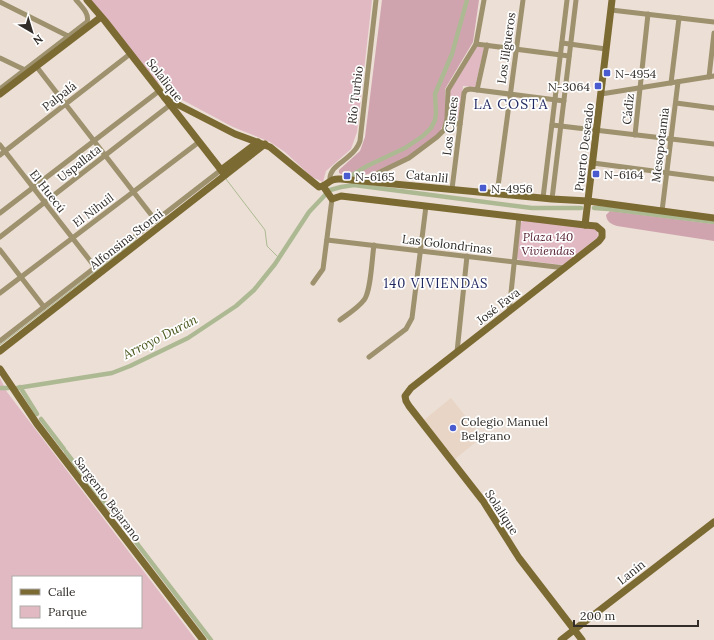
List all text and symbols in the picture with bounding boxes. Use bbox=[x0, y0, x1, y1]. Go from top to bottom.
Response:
street label: Los Jilgueros bbox=[494, 11, 518, 85]
north arrow bbox=[12, 12, 52, 52]
text: N bbox=[30, 32, 46, 48]
street label: Solalique bbox=[144, 55, 187, 105]
street label: Río Turbio bbox=[344, 65, 366, 125]
place label: N-4954 bbox=[615, 66, 657, 81]
marker: N-4954 bbox=[602, 68, 612, 78]
street label: Palpalá bbox=[39, 78, 79, 114]
place label: N-3064 bbox=[548, 79, 590, 94]
marker: N-3064 bbox=[593, 81, 603, 91]
street label: Cádiz bbox=[619, 93, 637, 125]
street label: Los Cisnes bbox=[439, 95, 461, 156]
district label: LA COSTA bbox=[473, 95, 549, 113]
street label: Puerto Deseado bbox=[571, 102, 597, 192]
street label: Mesopotamia bbox=[648, 107, 672, 183]
street label: Uspallata bbox=[54, 141, 104, 185]
street label: Catanlil bbox=[405, 166, 449, 186]
street label: El Huecú bbox=[27, 167, 69, 215]
place label: N-6164 bbox=[604, 167, 644, 182]
place label: N-6165 bbox=[355, 169, 395, 184]
marker: N-6164 bbox=[591, 169, 601, 179]
marker: N-6165 bbox=[342, 171, 352, 181]
place label: N-4956 bbox=[491, 181, 533, 196]
marker: N-4956 bbox=[478, 183, 488, 193]
street label: El Nihuil bbox=[70, 190, 116, 230]
street label: Alfonsina Storni bbox=[86, 206, 166, 273]
park label: Plaza 140 Viviendas bbox=[521, 229, 575, 258]
street label: Las Golondrinas bbox=[401, 231, 493, 257]
district label: 140 VIVIENDAS bbox=[384, 275, 488, 292]
street label: José Fava bbox=[473, 284, 523, 328]
water label: Arroyo Durán bbox=[119, 311, 200, 364]
place label: Colegio Manuel Belgrano bbox=[461, 414, 548, 443]
marker: Colegio Manuel Belgrano bbox=[448, 423, 458, 433]
street label: Sargento Bejarano bbox=[71, 454, 145, 544]
street label: Solalique bbox=[482, 487, 522, 538]
street label: Lanín bbox=[614, 556, 648, 588]
legend bbox=[12, 576, 142, 628]
text: Calle bbox=[48, 584, 76, 599]
scale bar bbox=[574, 602, 698, 628]
text: Parque bbox=[48, 604, 88, 619]
text: 200 m bbox=[580, 608, 616, 623]

